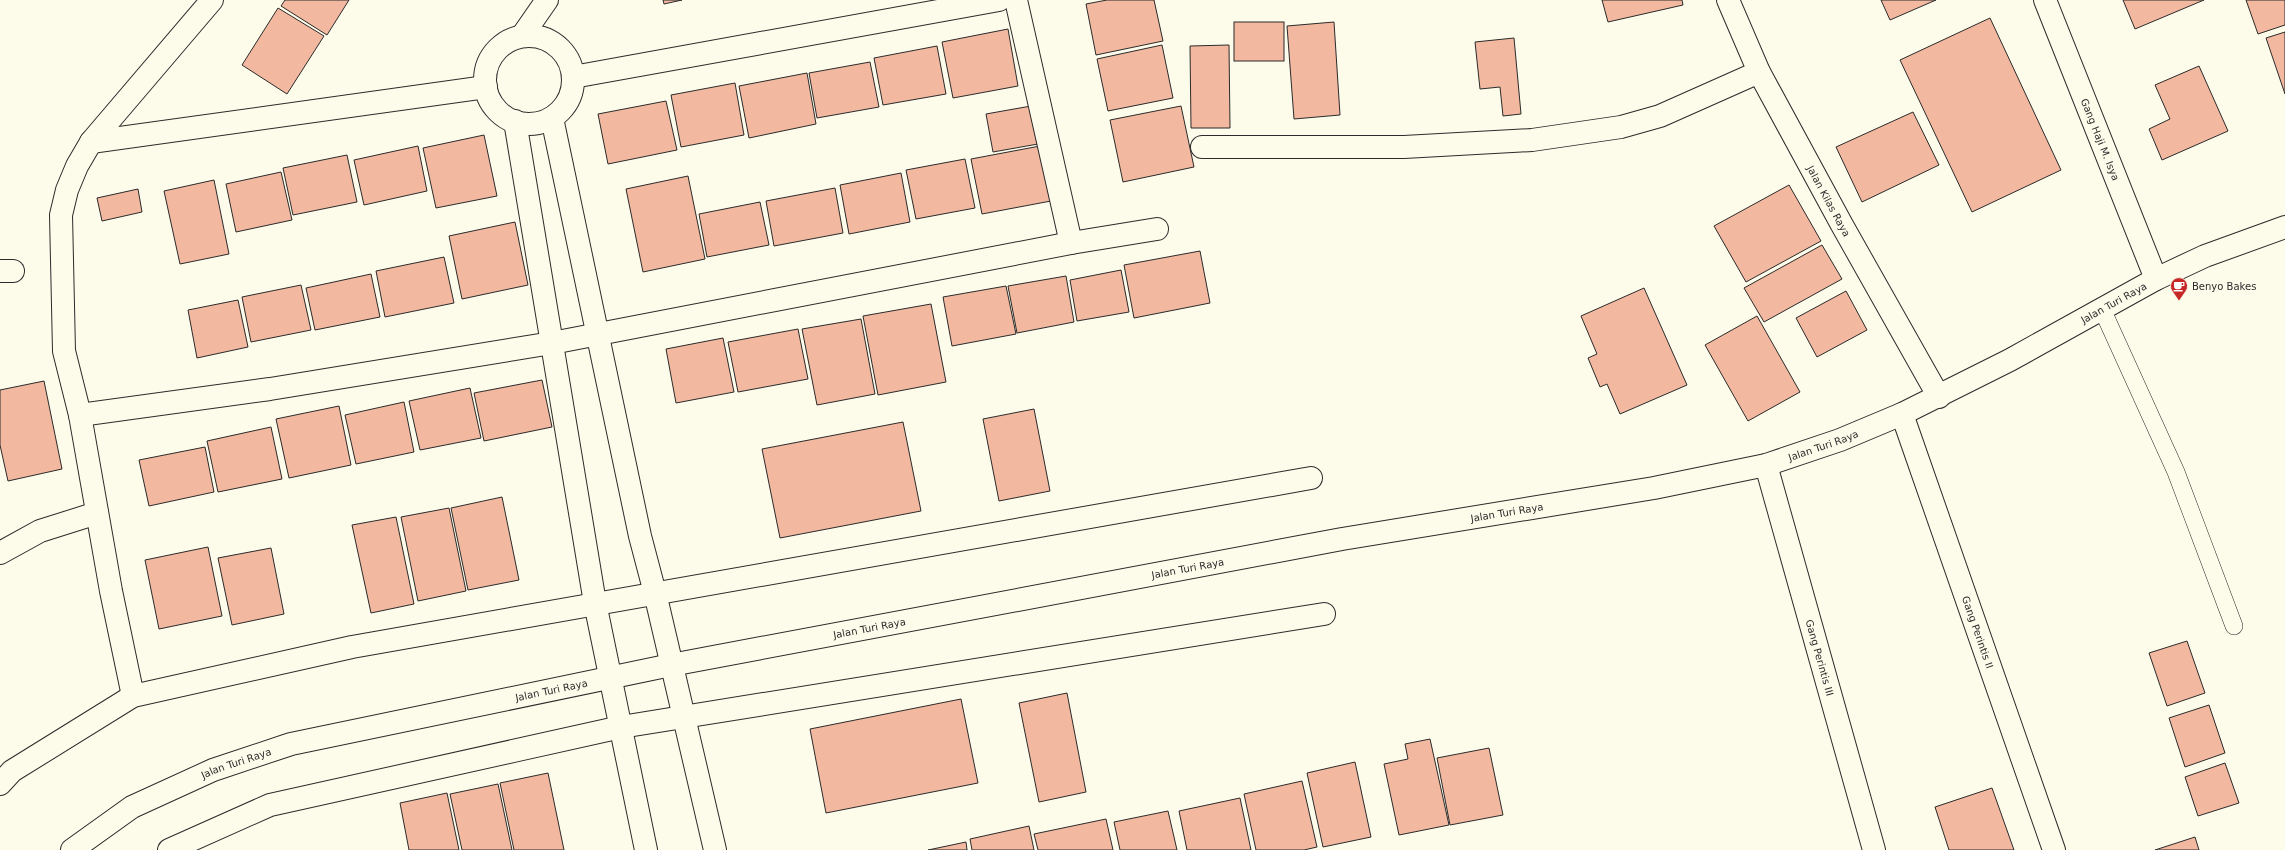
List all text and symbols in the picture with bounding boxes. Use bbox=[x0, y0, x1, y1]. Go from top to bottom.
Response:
street label: Gang Haji M. Isya bbox=[2079, 97, 2122, 182]
street label: Jalan Kilas Raya bbox=[1805, 163, 1853, 238]
cafe icon: Benyo Bakes bbox=[2169, 276, 2189, 301]
street label: Jalan Turi Raya bbox=[2078, 280, 2148, 326]
place label: Benyo Bakes bbox=[2192, 281, 2256, 292]
street label: Jalan Turi Raya bbox=[1786, 427, 1860, 463]
street label: Jalan Turi Raya bbox=[1469, 501, 1544, 524]
street label: Jalan Turi Raya bbox=[1150, 556, 1225, 580]
street label: Gang Perintis II bbox=[1960, 594, 1996, 670]
street label: Jalan Turi Raya bbox=[831, 616, 906, 640]
street label: Gang Perintis III bbox=[1804, 618, 1836, 697]
street label: Jalan Turi Raya bbox=[513, 677, 588, 703]
street label: Jalan Turi Raya bbox=[198, 746, 273, 781]

